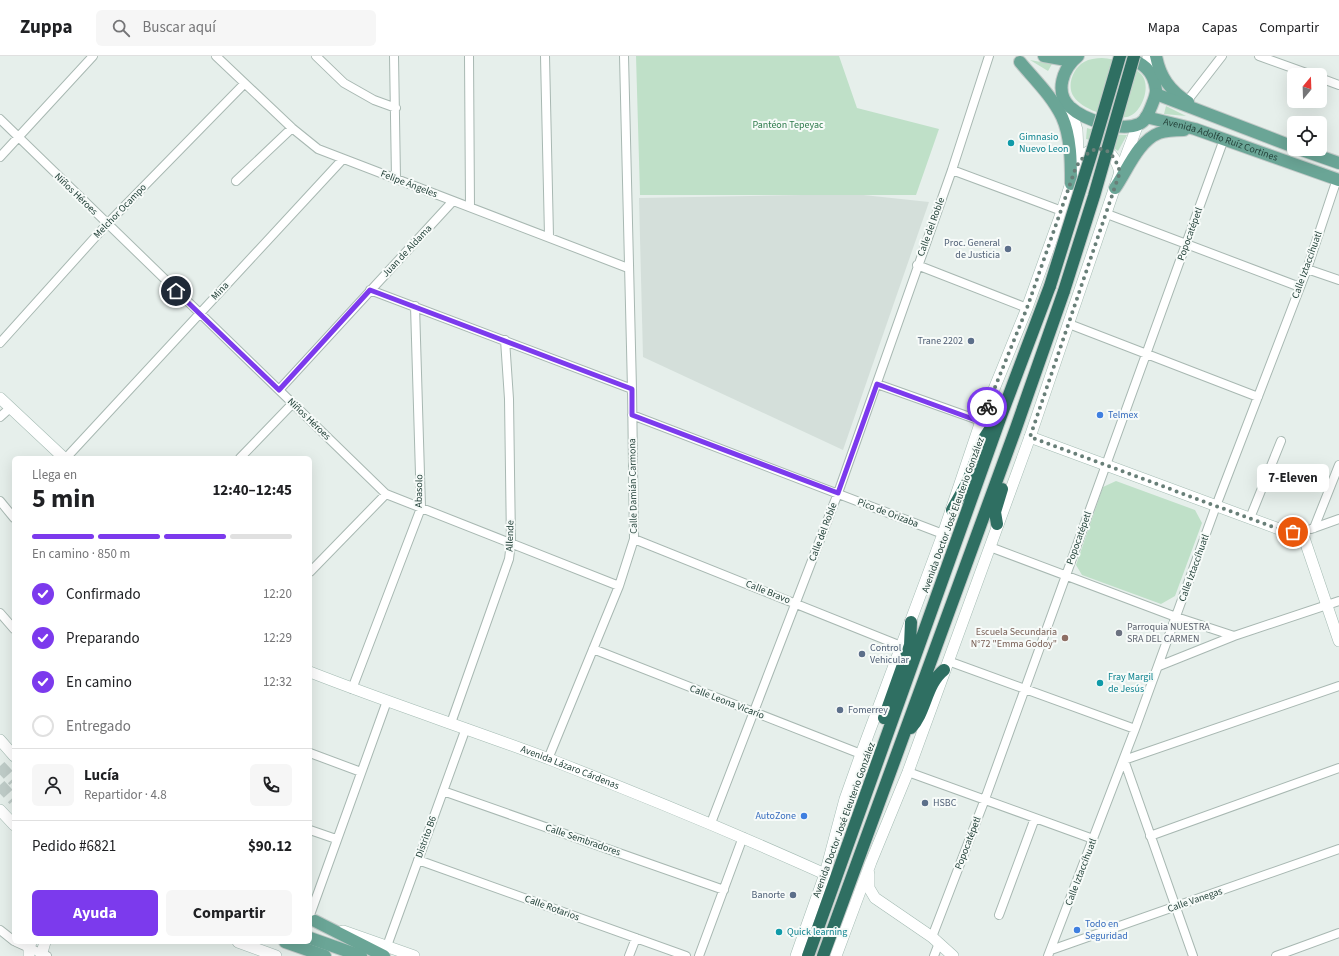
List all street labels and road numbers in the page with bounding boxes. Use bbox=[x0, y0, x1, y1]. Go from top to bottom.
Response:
street label: Avenida Adolfo Ruíz Cortines bbox=[1162, 115, 1280, 165]
street label: Felipe Ángeles bbox=[379, 167, 439, 201]
street label: Niños Héroes bbox=[51, 170, 101, 218]
street label: Melchor Ocampo bbox=[90, 181, 150, 241]
street label: Calle del Roble bbox=[914, 195, 948, 258]
street label: Popocatépetl bbox=[1174, 205, 1206, 263]
street label: Juan de Aldama bbox=[379, 222, 435, 280]
street label: Calle Iztaccíhuatl bbox=[1288, 229, 1326, 301]
street label: Mina bbox=[208, 279, 232, 303]
street label: Niños Héroes bbox=[284, 395, 334, 443]
street label: Avenida Doctor José Eleuterio González bbox=[918, 435, 988, 595]
street label: Calle Damián Carmona bbox=[625, 438, 641, 534]
street label: Abasolo bbox=[412, 474, 426, 508]
street label: Pico de Orizaba bbox=[855, 495, 921, 531]
street label: Calle del Roble bbox=[805, 501, 841, 563]
street label: Popocatépetl bbox=[1063, 509, 1095, 567]
street label: Allende bbox=[502, 520, 518, 552]
street label: Calle Iztaccíhuatl bbox=[1175, 532, 1213, 604]
street label: Calle Bravo bbox=[744, 577, 792, 607]
street label: Calle Leona Vicario bbox=[688, 681, 766, 723]
street label: Avenida Doctor José Eleuterio González bbox=[809, 740, 879, 900]
street label: Avenida Lázaro Cárdenas bbox=[519, 742, 621, 793]
street label: Distrito B6 bbox=[412, 814, 440, 860]
street label: Popocatépetl bbox=[951, 814, 985, 872]
street label: Calle Sembradores bbox=[544, 821, 622, 859]
street label: Calle Iztaccíhuatl bbox=[1062, 836, 1100, 908]
street label: Calle Vanegas bbox=[1166, 884, 1224, 916]
street label: Calle Rotarios bbox=[523, 892, 581, 924]

